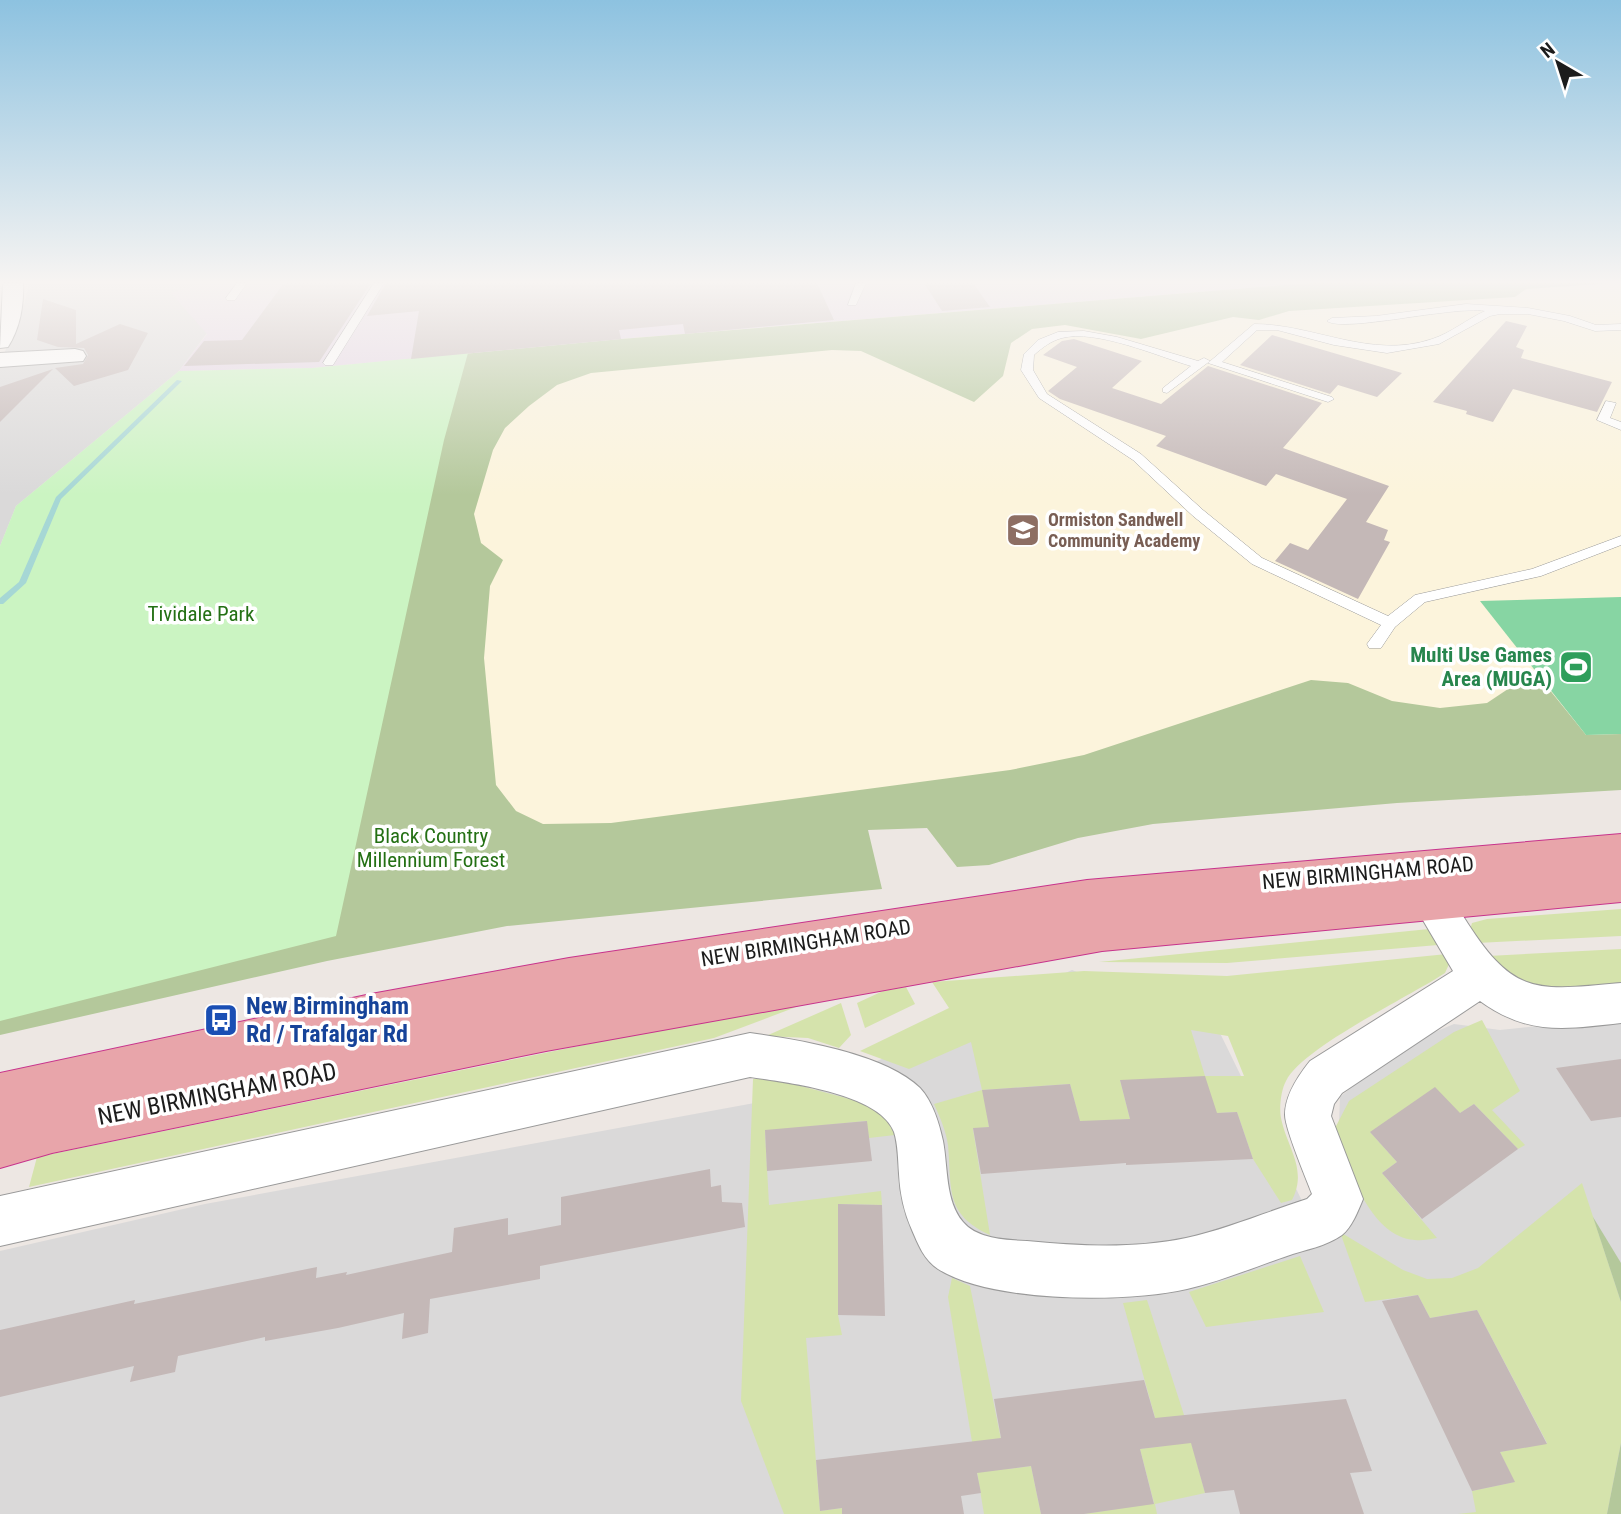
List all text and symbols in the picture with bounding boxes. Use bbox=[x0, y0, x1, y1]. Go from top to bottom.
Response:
north arrow bbox=[1523, 28, 1593, 98]
text: N bbox=[1536, 38, 1559, 63]
place label: Ormiston Sandwell Community Academy bbox=[1048, 509, 1200, 551]
school or university icon: Ormiston Sandwell Community Academy bbox=[1004, 511, 1042, 549]
park label: Tividale Park bbox=[148, 602, 255, 626]
place label: Multi Use Games Area (MUGA) bbox=[1410, 643, 1552, 691]
sports icon: Multi Use Games Area (MUGA) bbox=[1557, 648, 1595, 686]
park label: Black Country Millennium Forest bbox=[357, 824, 505, 872]
street label: NEW BIRMINGHAM ROAD bbox=[1261, 852, 1475, 894]
street label: NEW BIRMINGHAM ROAD bbox=[699, 915, 913, 971]
place label: New Birmingham Rd / Trafalgar Rd bbox=[246, 992, 409, 1048]
bus stop icon: New Birmingham Rd / Trafalgar Rd bbox=[202, 1001, 240, 1039]
street label: NEW BIRMINGHAM ROAD bbox=[95, 1057, 339, 1131]

